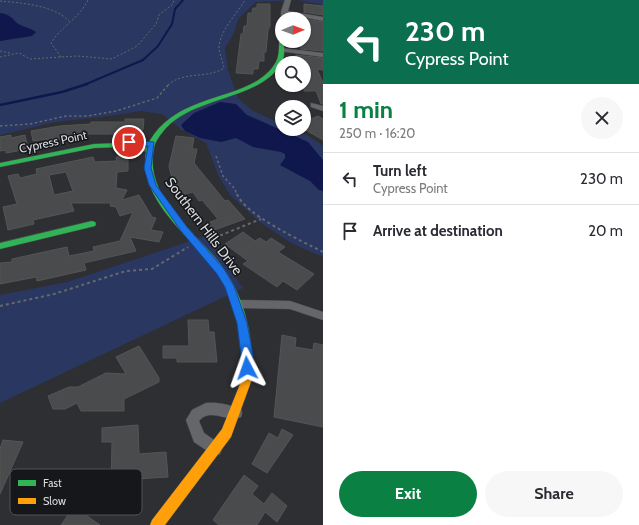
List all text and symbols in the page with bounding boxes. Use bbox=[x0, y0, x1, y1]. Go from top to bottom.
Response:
north arrow bbox=[275, 12, 311, 48]
map controls bbox=[275, 12, 311, 136]
text: 230 m bbox=[405, 14, 485, 48]
icon: left bbox=[339, 16, 391, 68]
text: Cypress Point bbox=[405, 48, 508, 70]
button: search bbox=[275, 56, 311, 92]
text: 1 min bbox=[339, 95, 393, 124]
button: close bbox=[581, 97, 623, 139]
button: layers bbox=[275, 100, 311, 136]
pin bbox=[112, 125, 146, 159]
text: 250 m · 16:20 bbox=[339, 125, 415, 141]
street label: Cypress Point bbox=[18, 127, 88, 156]
icon: arrive bbox=[118, 131, 140, 153]
text: Turn left bbox=[373, 162, 427, 180]
icon: left bbox=[339, 168, 361, 190]
text: 230 m bbox=[580, 170, 623, 188]
street label: Southern Hills Drive bbox=[161, 174, 247, 278]
text: Cypress Point bbox=[373, 180, 448, 196]
icon: arrive bbox=[339, 220, 361, 242]
text: Arrive at destination bbox=[373, 222, 503, 240]
text: 20 m bbox=[588, 222, 623, 240]
position arrow bbox=[226, 347, 268, 389]
legend bbox=[10, 469, 142, 515]
button: Exit bbox=[339, 471, 477, 517]
button: Share bbox=[485, 471, 623, 517]
text: Fast bbox=[43, 476, 62, 490]
text: Slow bbox=[43, 494, 66, 508]

